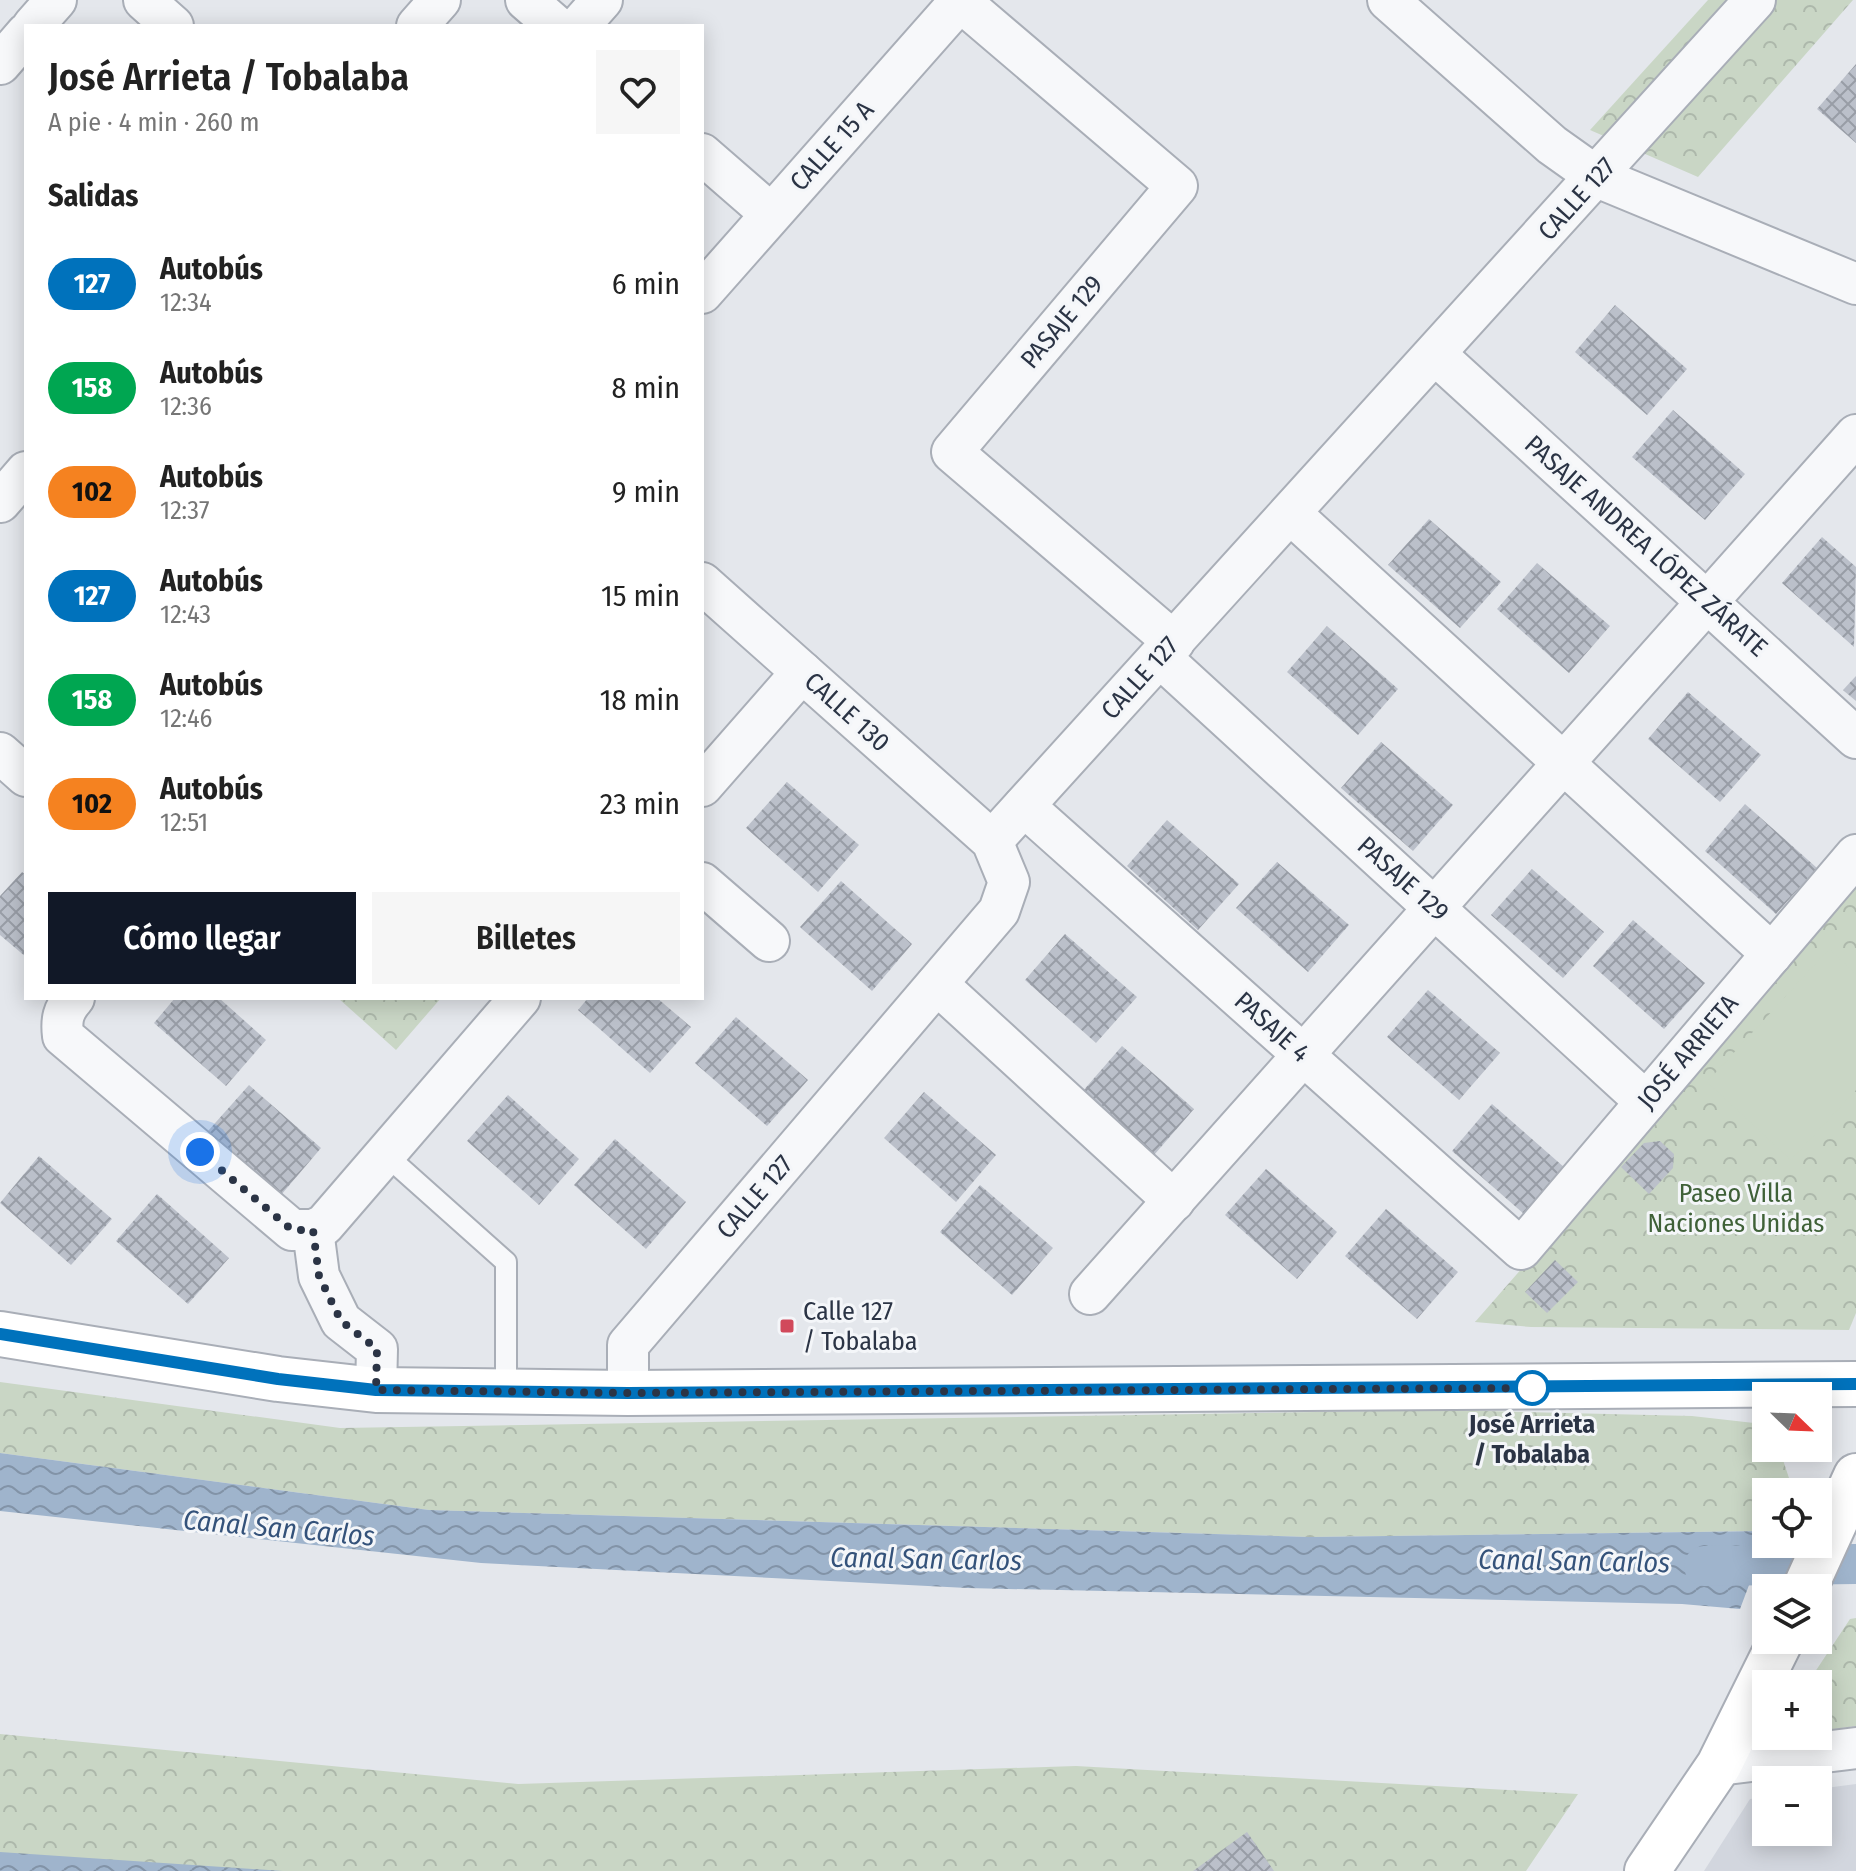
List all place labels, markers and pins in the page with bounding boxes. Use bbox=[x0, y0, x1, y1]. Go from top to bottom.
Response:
place label: Calle 127 / Tobalaba bbox=[803, 1296, 917, 1357]
marker: Calle 127 / Tobalaba bbox=[778, 1317, 796, 1335]
marker: José Arrieta / Tobalaba bbox=[1515, 1371, 1549, 1405]
place label: José Arrieta / Tobalaba bbox=[1468, 1409, 1595, 1470]

